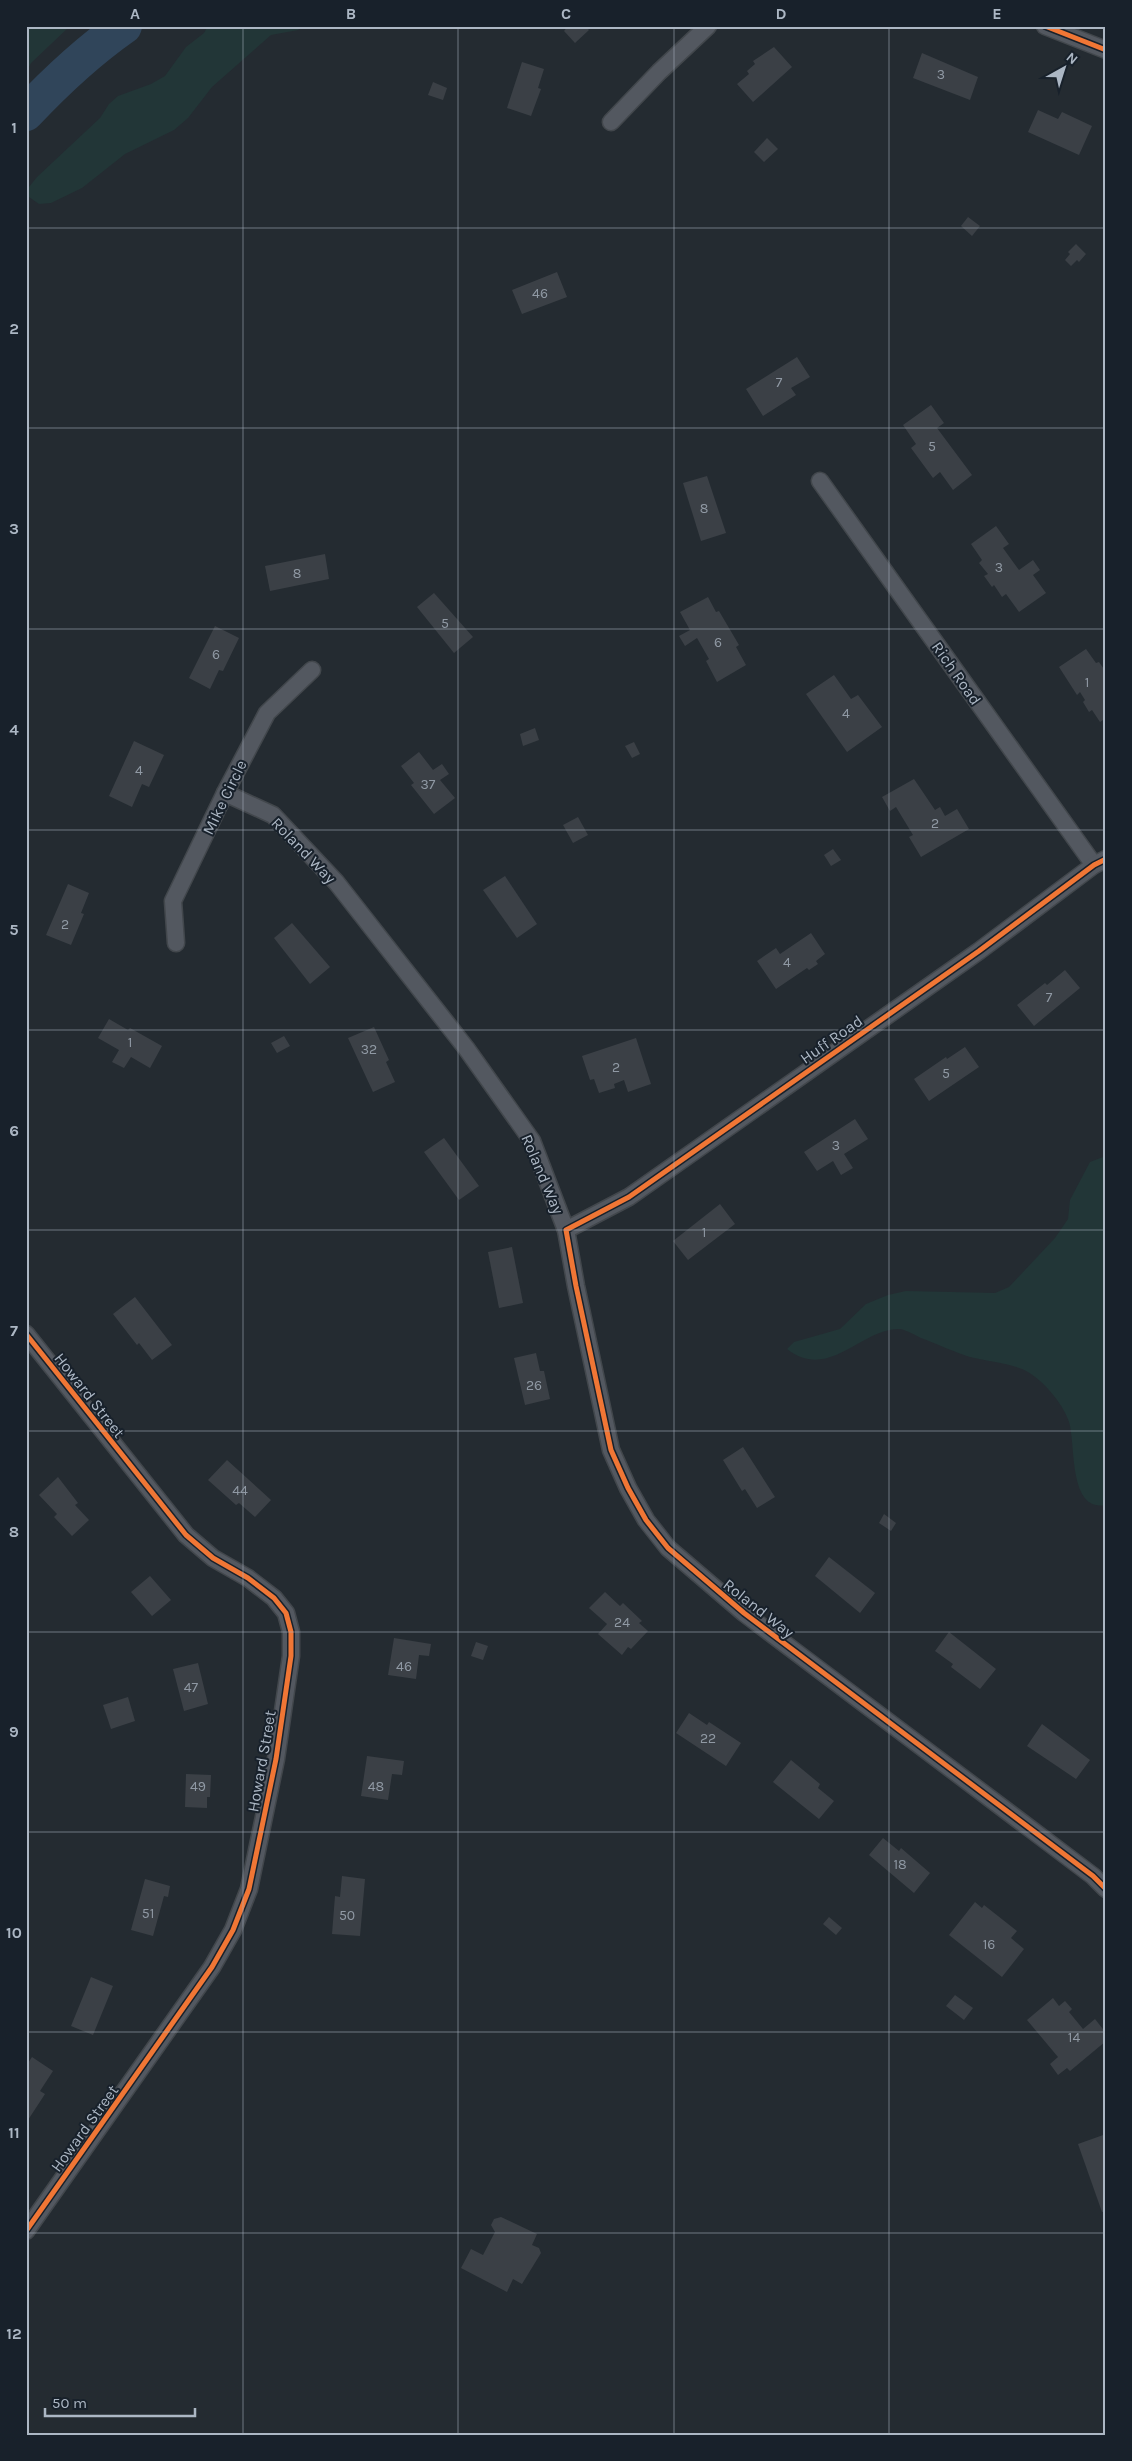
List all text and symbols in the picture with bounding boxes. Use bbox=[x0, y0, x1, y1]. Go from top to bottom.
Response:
text: A bbox=[130, 4, 140, 23]
text: B bbox=[346, 4, 356, 23]
text: C bbox=[561, 4, 571, 23]
text: D bbox=[776, 4, 787, 23]
text: E bbox=[992, 4, 1002, 23]
north arrow bbox=[1040, 42, 1090, 92]
text: N bbox=[1063, 49, 1081, 68]
house number: 3 bbox=[937, 66, 945, 83]
text: 1 bbox=[11, 118, 17, 137]
house number: 46 bbox=[532, 285, 548, 302]
text: 2 bbox=[9, 319, 19, 338]
house number: 7 bbox=[776, 374, 783, 391]
house number: 5 bbox=[928, 438, 936, 455]
house number: 8 bbox=[700, 500, 708, 517]
text: 3 bbox=[9, 519, 19, 538]
house number: 3 bbox=[995, 559, 1003, 576]
house number: 8 bbox=[293, 565, 301, 582]
house number: 5 bbox=[441, 615, 449, 632]
house number: 6 bbox=[714, 634, 722, 651]
street label: Rich Road bbox=[928, 638, 985, 709]
house number: 6 bbox=[212, 646, 220, 663]
house number: 1 bbox=[1085, 674, 1089, 691]
house number: 4 bbox=[842, 705, 850, 722]
text: 4 bbox=[9, 720, 19, 739]
street label: Mike Circle bbox=[198, 757, 251, 838]
house number: 4 bbox=[135, 762, 143, 779]
house number: 37 bbox=[421, 776, 436, 793]
street label: Roland Way bbox=[267, 813, 340, 888]
house number: 2 bbox=[931, 815, 939, 832]
house number: 2 bbox=[61, 916, 69, 933]
text: 5 bbox=[9, 920, 19, 939]
house number: 4 bbox=[783, 954, 791, 971]
house number: 7 bbox=[1046, 989, 1053, 1006]
street label: Huff Road bbox=[796, 1011, 866, 1068]
house number: 1 bbox=[128, 1034, 132, 1051]
house number: 32 bbox=[361, 1041, 377, 1058]
house number: 2 bbox=[612, 1059, 620, 1076]
house number: 5 bbox=[942, 1065, 950, 1082]
text: 6 bbox=[9, 1121, 19, 1140]
street label: Roland Way bbox=[517, 1131, 568, 1217]
house number: 3 bbox=[832, 1137, 840, 1154]
house number: 1 bbox=[702, 1224, 706, 1241]
text: 7 bbox=[10, 1321, 18, 1340]
street label: Howard Street bbox=[50, 1349, 129, 1442]
house number: 26 bbox=[526, 1377, 542, 1394]
house number: 44 bbox=[232, 1482, 248, 1499]
text: 8 bbox=[9, 1522, 19, 1541]
street label: Roland Way bbox=[719, 1575, 798, 1642]
house number: 24 bbox=[614, 1614, 630, 1631]
house number: 46 bbox=[396, 1658, 412, 1675]
house number: 47 bbox=[184, 1679, 199, 1696]
street label: Howard Street bbox=[243, 1709, 280, 1813]
text: 9 bbox=[9, 1722, 19, 1741]
house number: 22 bbox=[700, 1730, 716, 1747]
house number: 49 bbox=[190, 1778, 206, 1795]
house number: 48 bbox=[368, 1778, 384, 1795]
house number: 18 bbox=[893, 1856, 907, 1873]
house number: 51 bbox=[142, 1905, 154, 1922]
house number: 50 bbox=[339, 1907, 355, 1924]
text: 10 bbox=[6, 1923, 22, 1942]
house number: 16 bbox=[983, 1936, 995, 1953]
house number: 14 bbox=[1068, 2029, 1080, 2046]
street label: Howard Street bbox=[46, 2081, 122, 2175]
text: 11 bbox=[8, 2123, 20, 2142]
text: 12 bbox=[6, 2324, 22, 2343]
scale bar bbox=[45, 2386, 195, 2418]
text: 50 m bbox=[52, 2394, 87, 2412]

